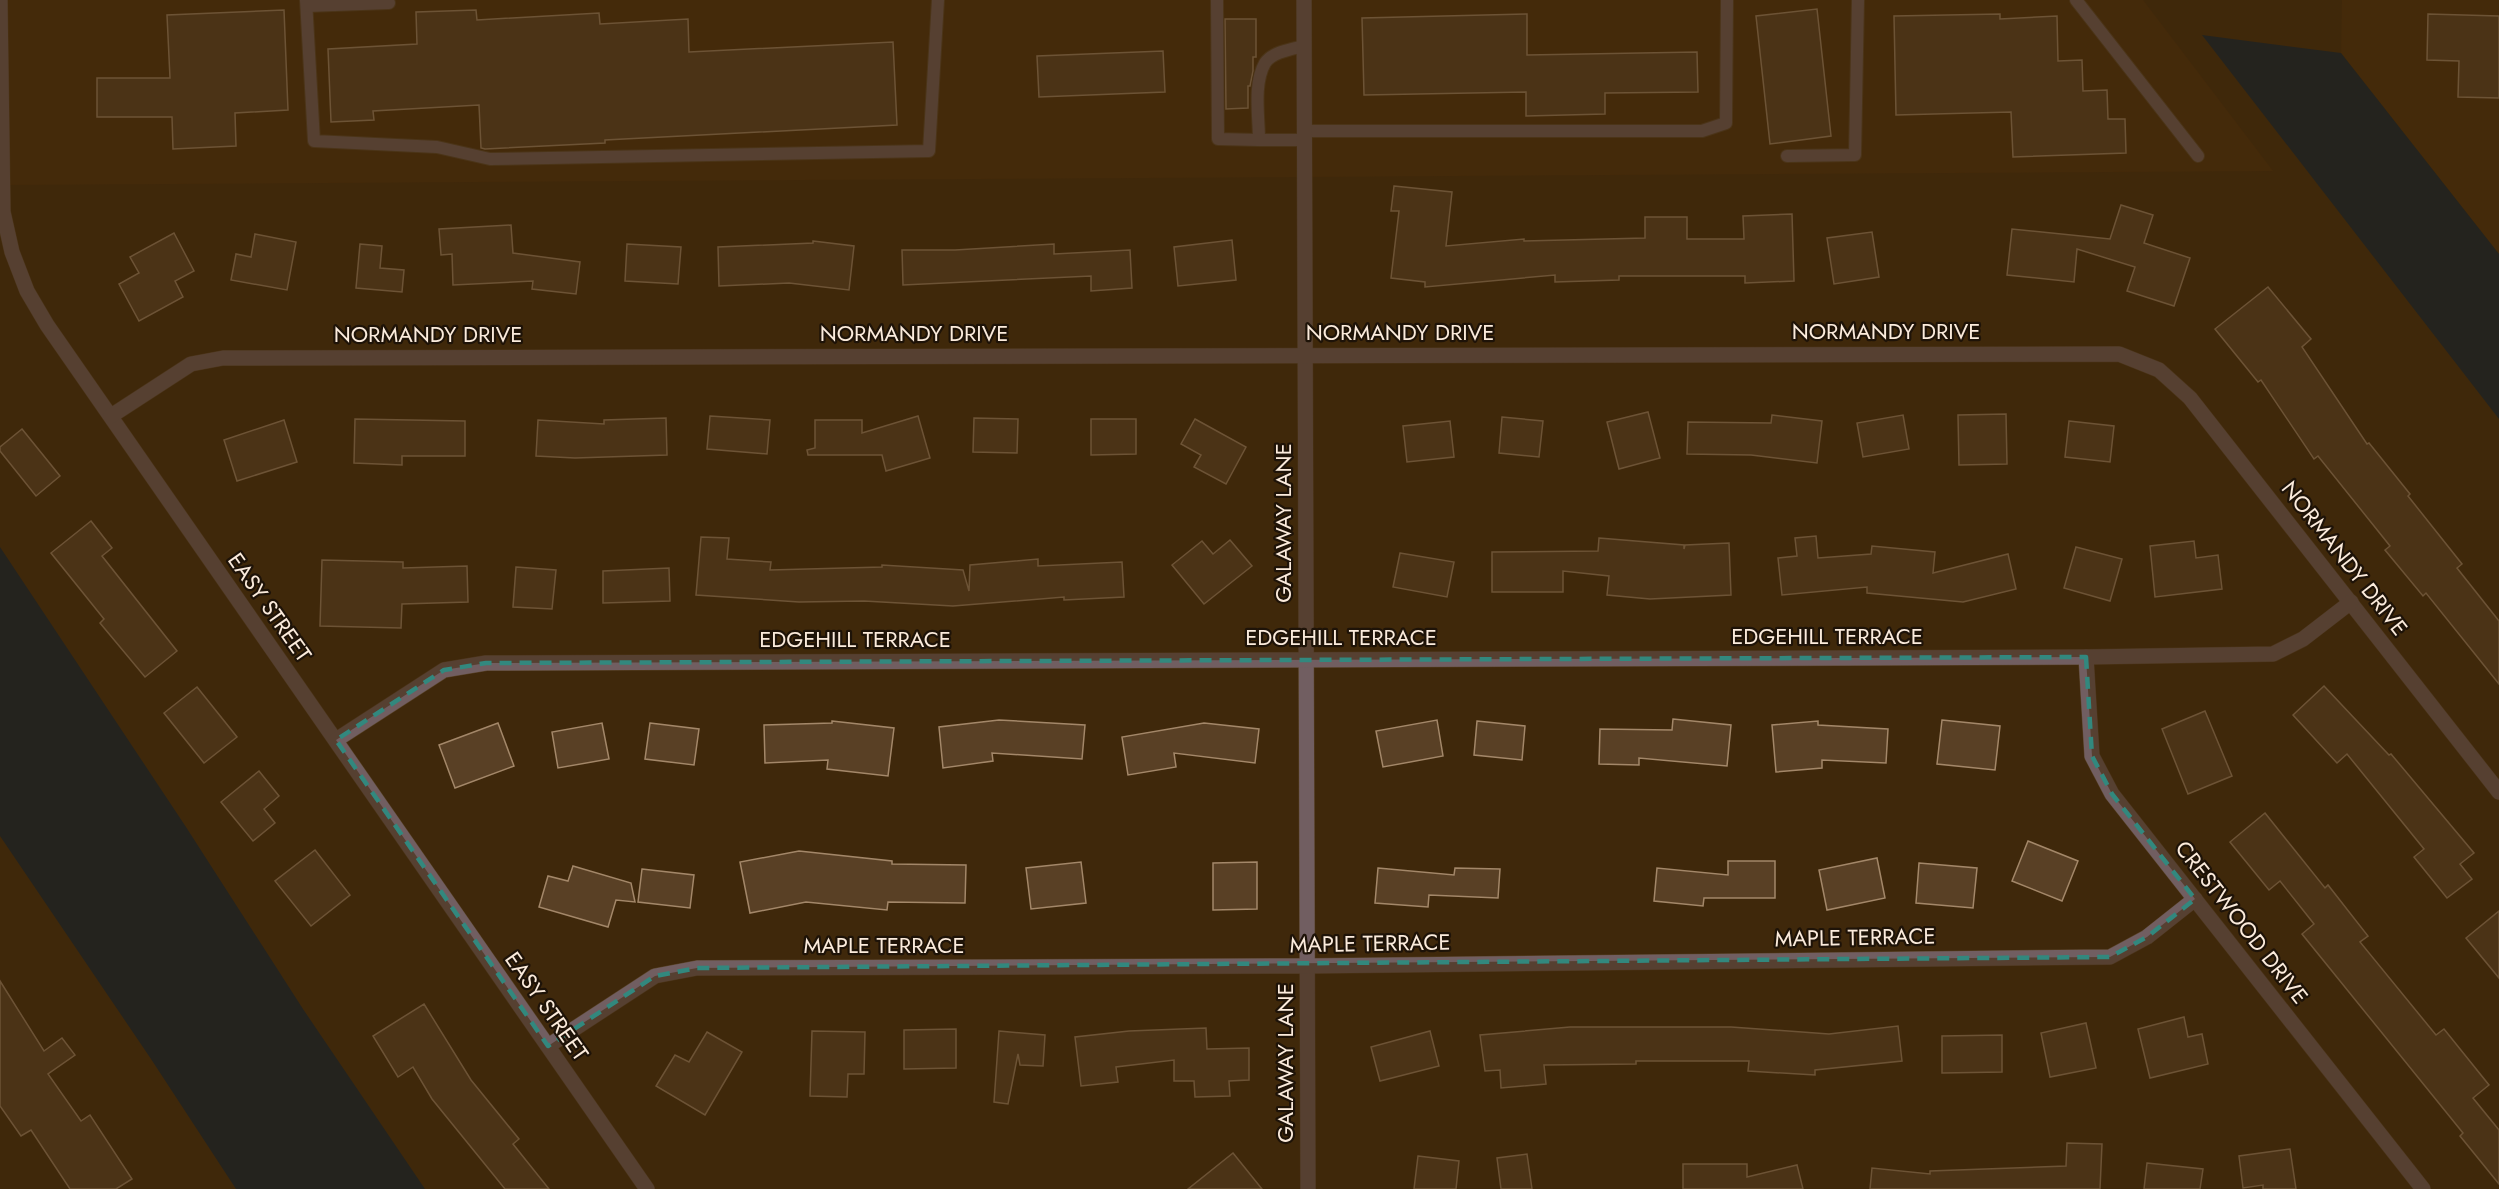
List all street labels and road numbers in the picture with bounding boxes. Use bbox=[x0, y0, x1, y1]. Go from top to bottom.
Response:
street label: NORMANDY DRIVE bbox=[1792, 315, 1980, 347]
street label: NORMANDY DRIVE bbox=[1306, 316, 1494, 348]
street label: NORMANDY DRIVE bbox=[820, 317, 1008, 349]
street label: NORMANDY DRIVE bbox=[334, 318, 522, 350]
street label: GALAWAY LANE bbox=[1267, 443, 1299, 603]
street label: NORMANDY DRIVE bbox=[2274, 474, 2416, 642]
street label: EASY STREET bbox=[221, 546, 320, 669]
street label: EDGEHILL TERRACE bbox=[1731, 620, 1923, 652]
street label: EDGEHILL TERRACE bbox=[1245, 621, 1437, 653]
street label: EDGEHILL TERRACE bbox=[759, 623, 951, 655]
street label: CRESTWOOD DRIVE bbox=[2168, 834, 2316, 1010]
street label: MAPLE TERRACE bbox=[1774, 920, 1936, 954]
street label: MAPLE TERRACE bbox=[1289, 926, 1451, 960]
street label: MAPLE TERRACE bbox=[804, 929, 965, 961]
street label: EASY STREET bbox=[498, 945, 597, 1068]
street label: GALAWAY LANE bbox=[1269, 983, 1301, 1143]

